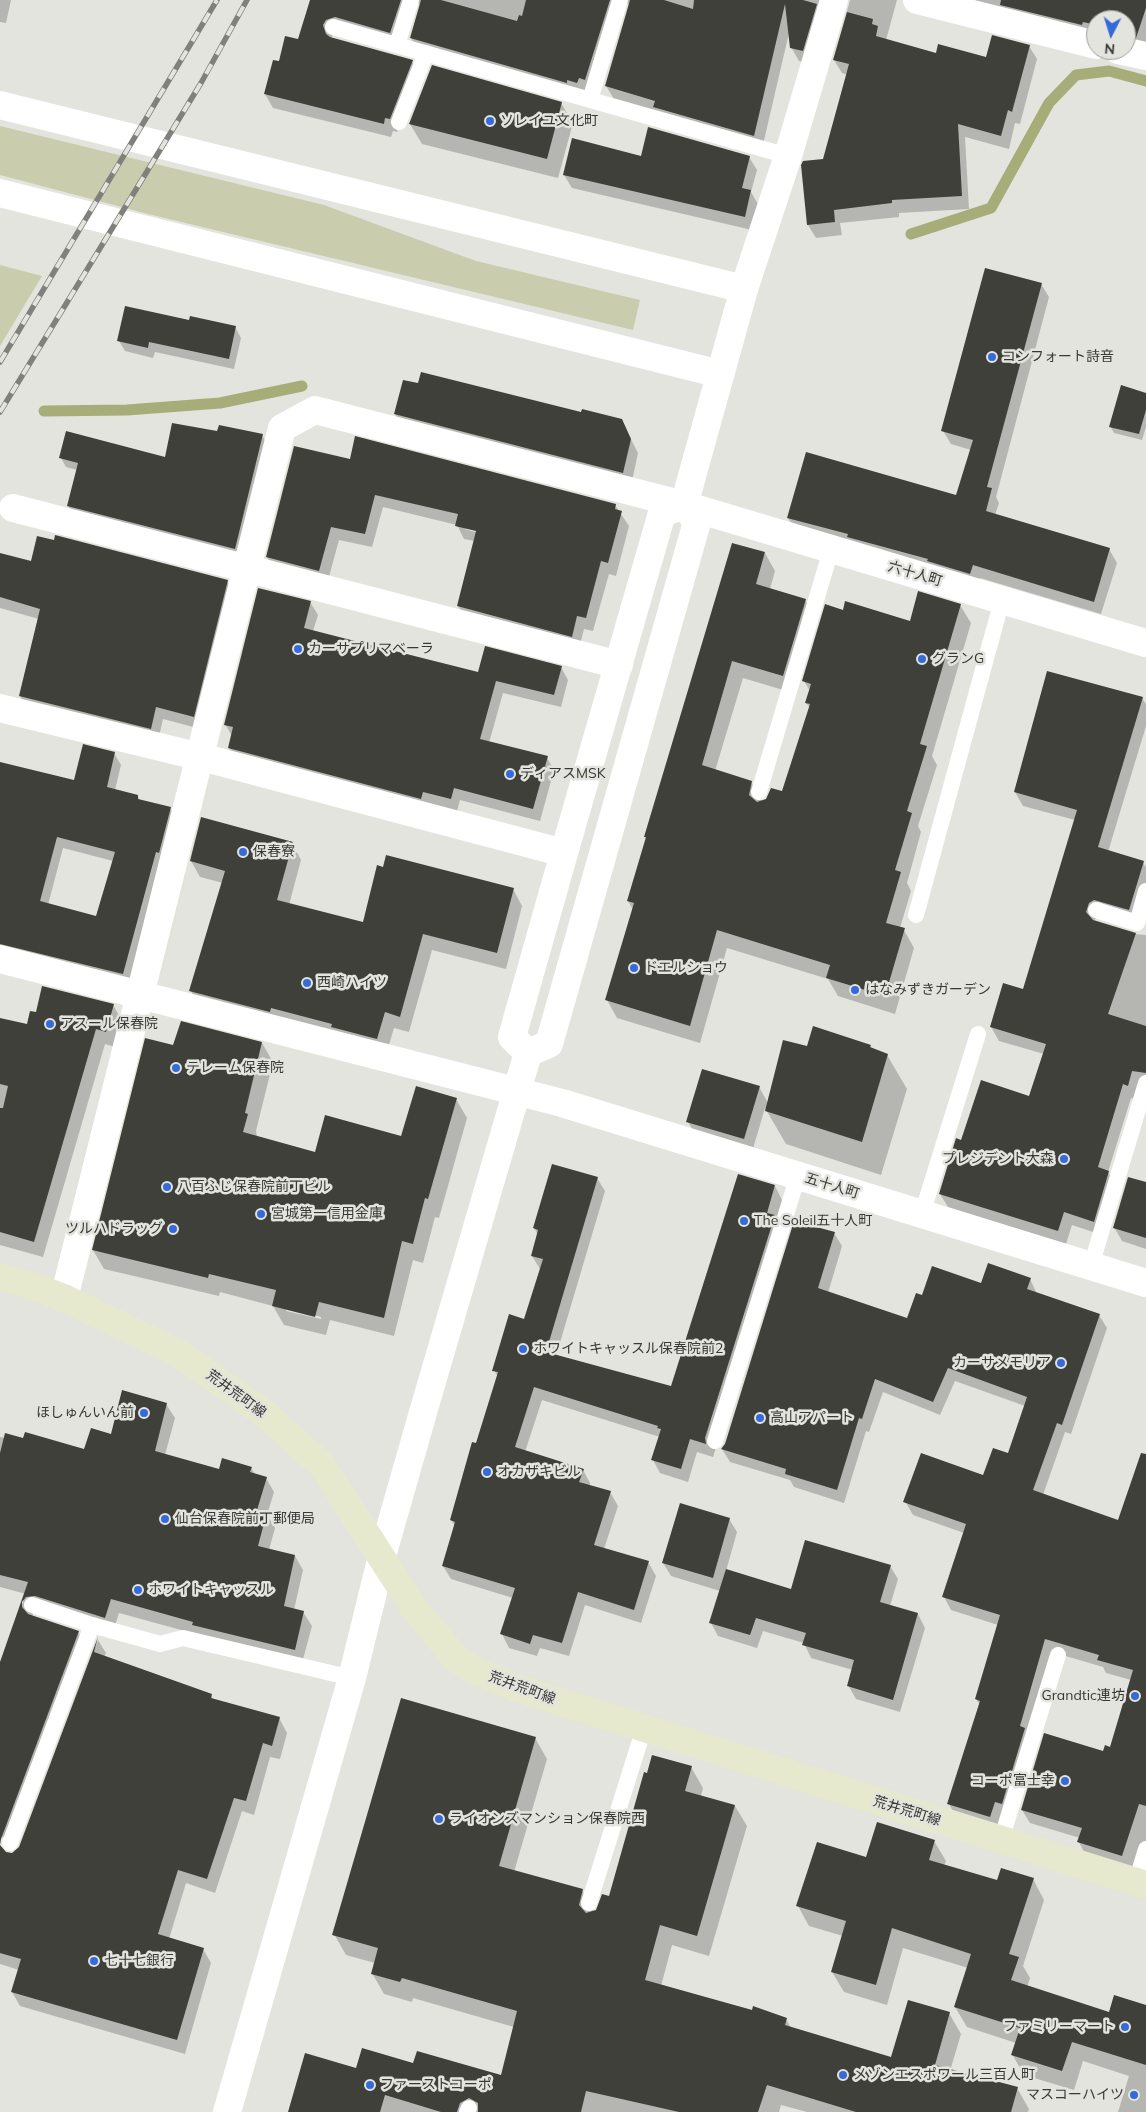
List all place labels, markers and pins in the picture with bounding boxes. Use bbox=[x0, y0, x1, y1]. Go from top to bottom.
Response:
place label: ソレイユ文化町 bbox=[500, 113, 598, 129]
marker: ソレイユ文化町 bbox=[484, 115, 496, 127]
place label: コンフォート詩音 bbox=[1002, 349, 1114, 365]
marker: コンフォート詩音 bbox=[986, 351, 998, 363]
place label: カーサプリマベーラ bbox=[308, 641, 434, 657]
marker: カーサプリマベーラ bbox=[292, 643, 304, 655]
place label: グランG bbox=[932, 651, 984, 667]
marker: グランG bbox=[916, 653, 928, 665]
place label: ディアスMSK bbox=[520, 766, 606, 782]
marker: ディアスMSK bbox=[504, 768, 516, 780]
place label: 保春寮 bbox=[253, 844, 295, 860]
marker: 保春寮 bbox=[237, 846, 249, 858]
place label: ドエルショウ bbox=[644, 960, 728, 976]
marker: ドエルショウ bbox=[628, 962, 640, 974]
place label: 西崎ハイツ bbox=[317, 975, 387, 991]
marker: 西崎ハイツ bbox=[301, 977, 313, 989]
place label: はなみずきガーデン bbox=[865, 982, 991, 998]
marker: はなみずきガーデン bbox=[849, 984, 861, 996]
place label: アスール保春院 bbox=[60, 1016, 158, 1032]
marker: アスール保春院 bbox=[44, 1018, 56, 1030]
place label: テレーム保春院 bbox=[186, 1060, 284, 1076]
marker: テレーム保春院 bbox=[170, 1062, 182, 1074]
place label: プレジデント大森 bbox=[942, 1151, 1054, 1167]
marker: プレジデント大森 bbox=[1058, 1153, 1070, 1165]
place label: 八百ふじ保春院前丁ビル bbox=[177, 1179, 331, 1195]
marker: 八百ふじ保春院前丁ビル bbox=[161, 1181, 173, 1193]
place label: 宮城第一信用金庫 bbox=[271, 1206, 383, 1222]
marker: 宮城第一信用金庫 bbox=[255, 1208, 267, 1220]
place label: The Soleil五十人町 bbox=[754, 1213, 872, 1229]
marker: The Soleil五十人町 bbox=[738, 1215, 750, 1227]
place label: ツルハドラッグ bbox=[65, 1221, 163, 1237]
marker: ツルハドラッグ bbox=[167, 1223, 179, 1235]
place label: ホワイトキャッスル保春院前2 bbox=[533, 1341, 723, 1357]
marker: ホワイトキャッスル保春院前2 bbox=[517, 1343, 529, 1355]
place label: カーサメモリア bbox=[953, 1355, 1051, 1371]
marker: カーサメモリア bbox=[1055, 1357, 1067, 1369]
place label: ほしゅんいん前 bbox=[36, 1405, 134, 1421]
marker: ほしゅんいん前 bbox=[138, 1407, 150, 1419]
place label: 高山アパート bbox=[770, 1410, 854, 1426]
marker: 高山アパート bbox=[754, 1412, 766, 1424]
place label: オカザキビル bbox=[497, 1464, 581, 1480]
marker: オカザキビル bbox=[481, 1466, 493, 1478]
place label: 仙台保春院前丁郵便局 bbox=[175, 1511, 315, 1527]
marker: 仙台保春院前丁郵便局 bbox=[159, 1513, 171, 1525]
place label: ホワイトキャッスル bbox=[148, 1582, 274, 1598]
marker: ホワイトキャッスル bbox=[132, 1584, 144, 1596]
place label: Grandtic連坊 bbox=[1042, 1688, 1125, 1704]
marker: Grandtic連坊 bbox=[1129, 1690, 1141, 1702]
place label: コーポ富士幸 bbox=[971, 1773, 1055, 1789]
marker: コーポ富士幸 bbox=[1059, 1775, 1071, 1787]
place label: ライオンズマンション保春院西 bbox=[449, 1811, 645, 1827]
marker: ライオンズマンション保春院西 bbox=[433, 1813, 445, 1825]
place label: 七十七銀行 bbox=[104, 1953, 174, 1969]
marker: 七十七銀行 bbox=[88, 1955, 100, 1967]
place label: ファミリーマート bbox=[1003, 2019, 1115, 2035]
marker: ファミリーマート bbox=[1119, 2021, 1131, 2033]
place label: メゾンエスポワール三百人町 bbox=[853, 2067, 1035, 2083]
marker: メゾンエスポワール三百人町 bbox=[837, 2069, 849, 2081]
place label: ファーストコーポ bbox=[380, 2077, 492, 2093]
marker: ファーストコーポ bbox=[364, 2079, 376, 2091]
place label: マスコーハイツ bbox=[1026, 2087, 1124, 2103]
marker: マスコーハイツ bbox=[1128, 2089, 1140, 2101]

